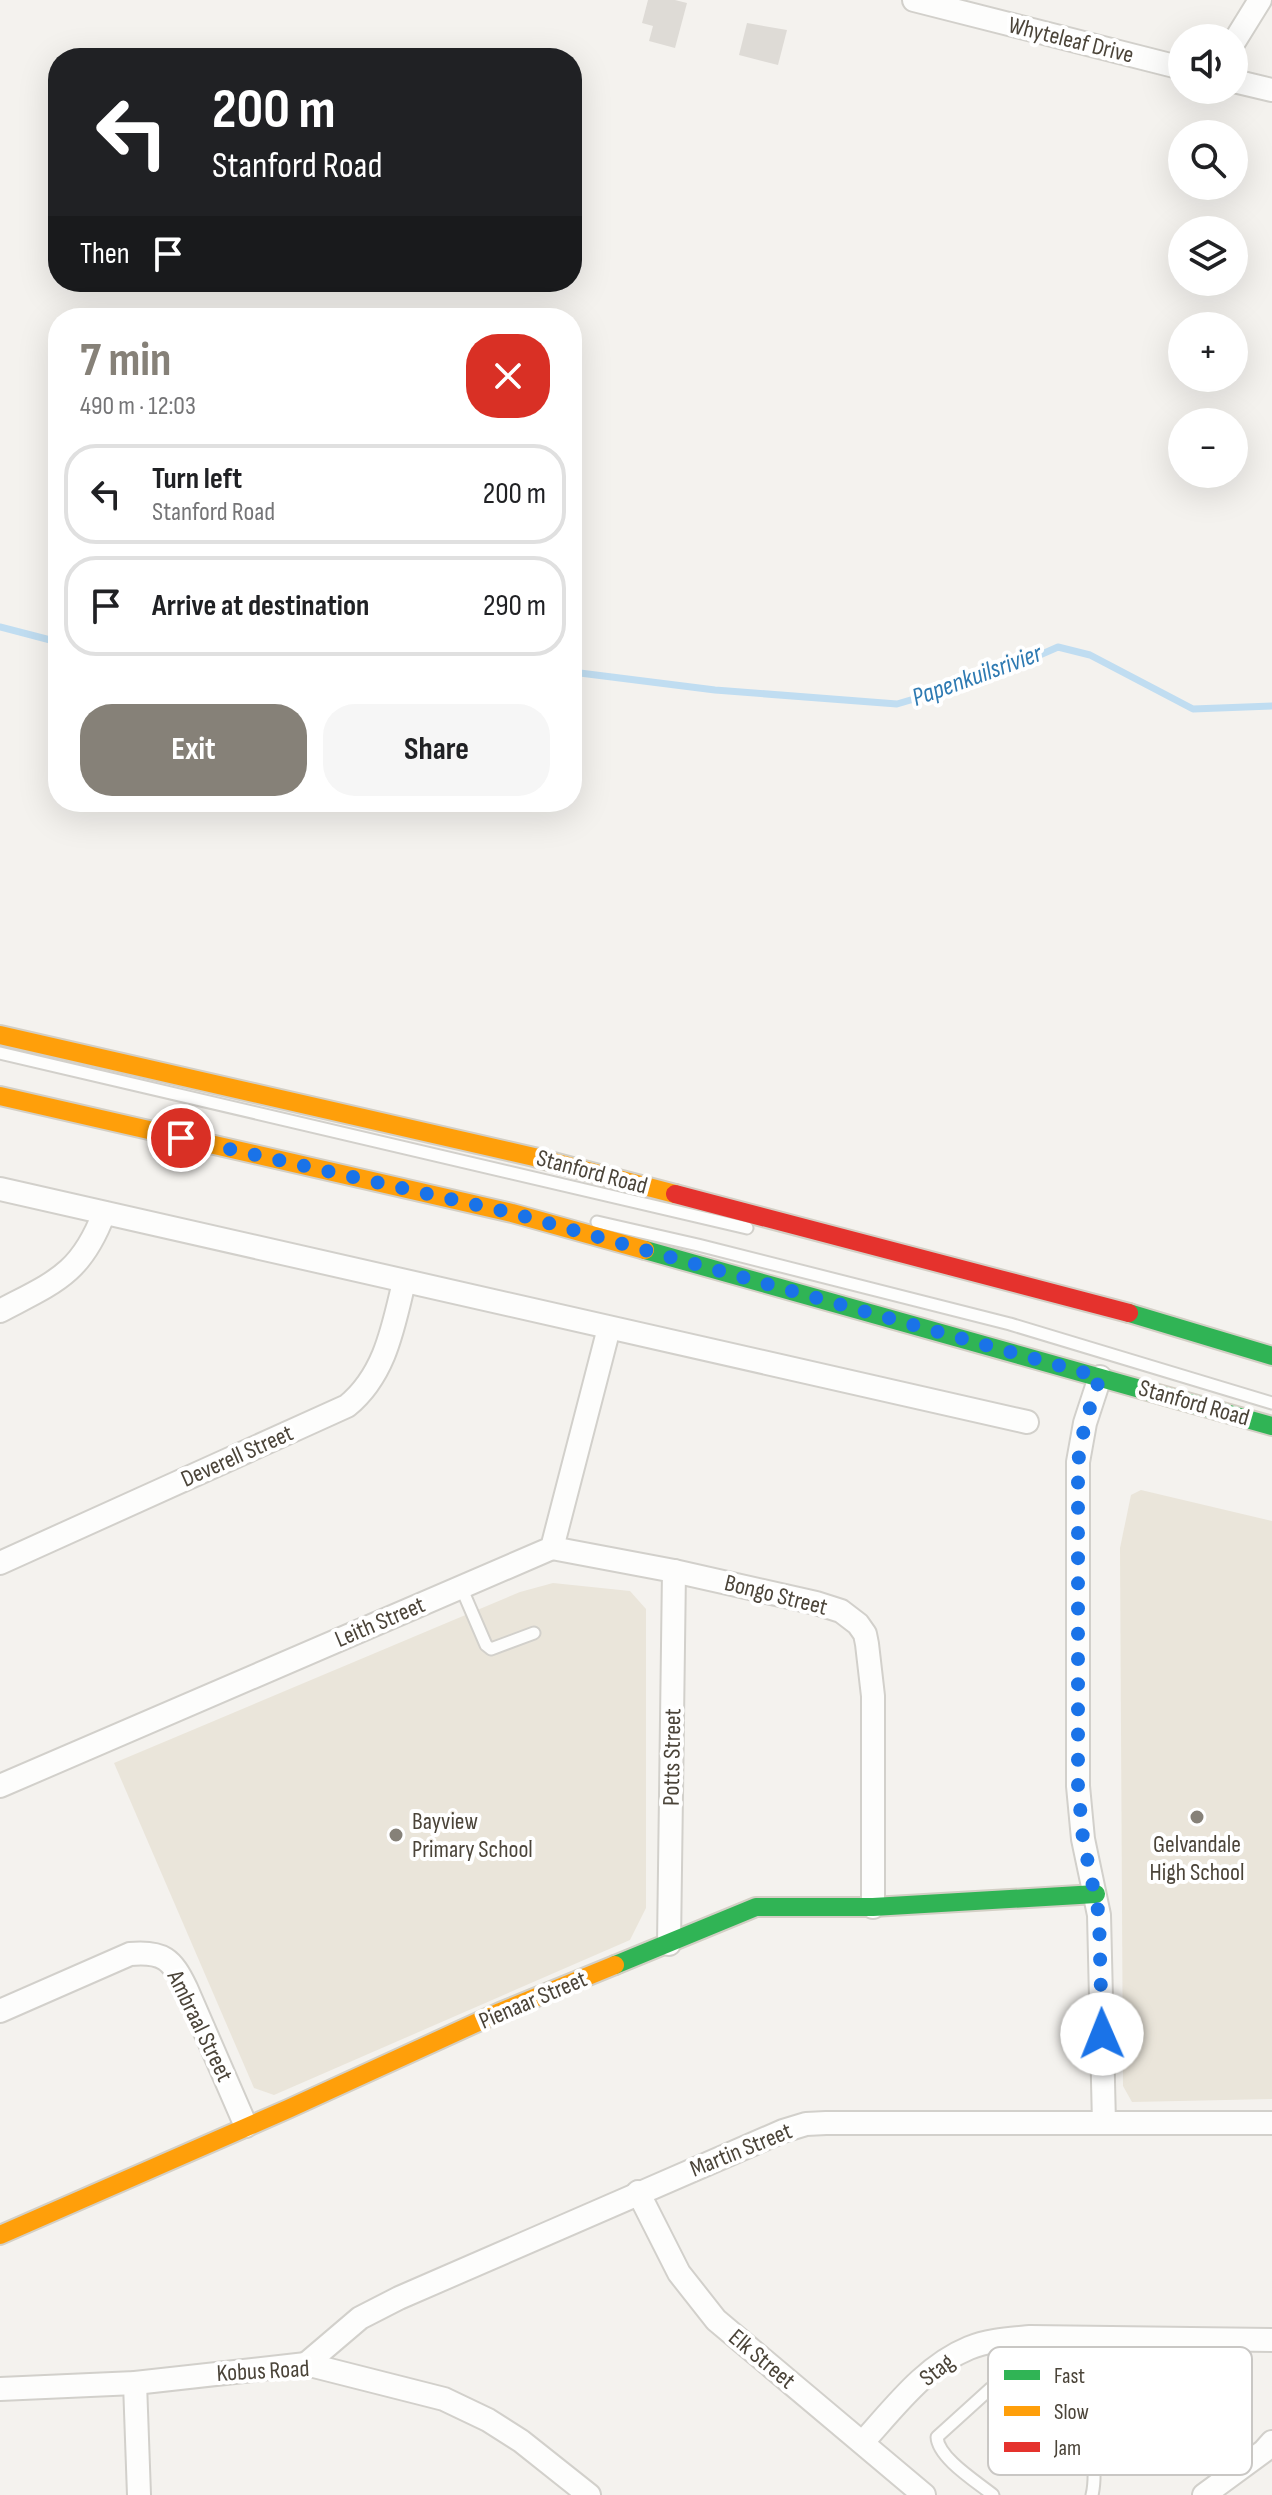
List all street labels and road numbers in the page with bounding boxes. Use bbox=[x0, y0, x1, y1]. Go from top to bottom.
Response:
street label: Whyteleaf Drive bbox=[1005, 10, 1137, 70]
street label: Stanford Road bbox=[533, 1143, 651, 1201]
street label: Stanford Road bbox=[1135, 1373, 1253, 1433]
street label: Deverell Street bbox=[176, 1418, 298, 1494]
street label: Bongo Street bbox=[722, 1568, 830, 1622]
street label: Leith Street bbox=[331, 1590, 429, 1654]
street label: Potts Street bbox=[657, 1708, 687, 1806]
street label: Pienaar Street bbox=[475, 1964, 591, 2036]
street label: Ambraal Street bbox=[160, 1965, 239, 2086]
street label: Martin Street bbox=[686, 2116, 796, 2184]
street label: Elk Street bbox=[723, 2323, 801, 2395]
street label: Stag bbox=[914, 2347, 960, 2393]
street label: Kobus Road bbox=[216, 2354, 310, 2388]

